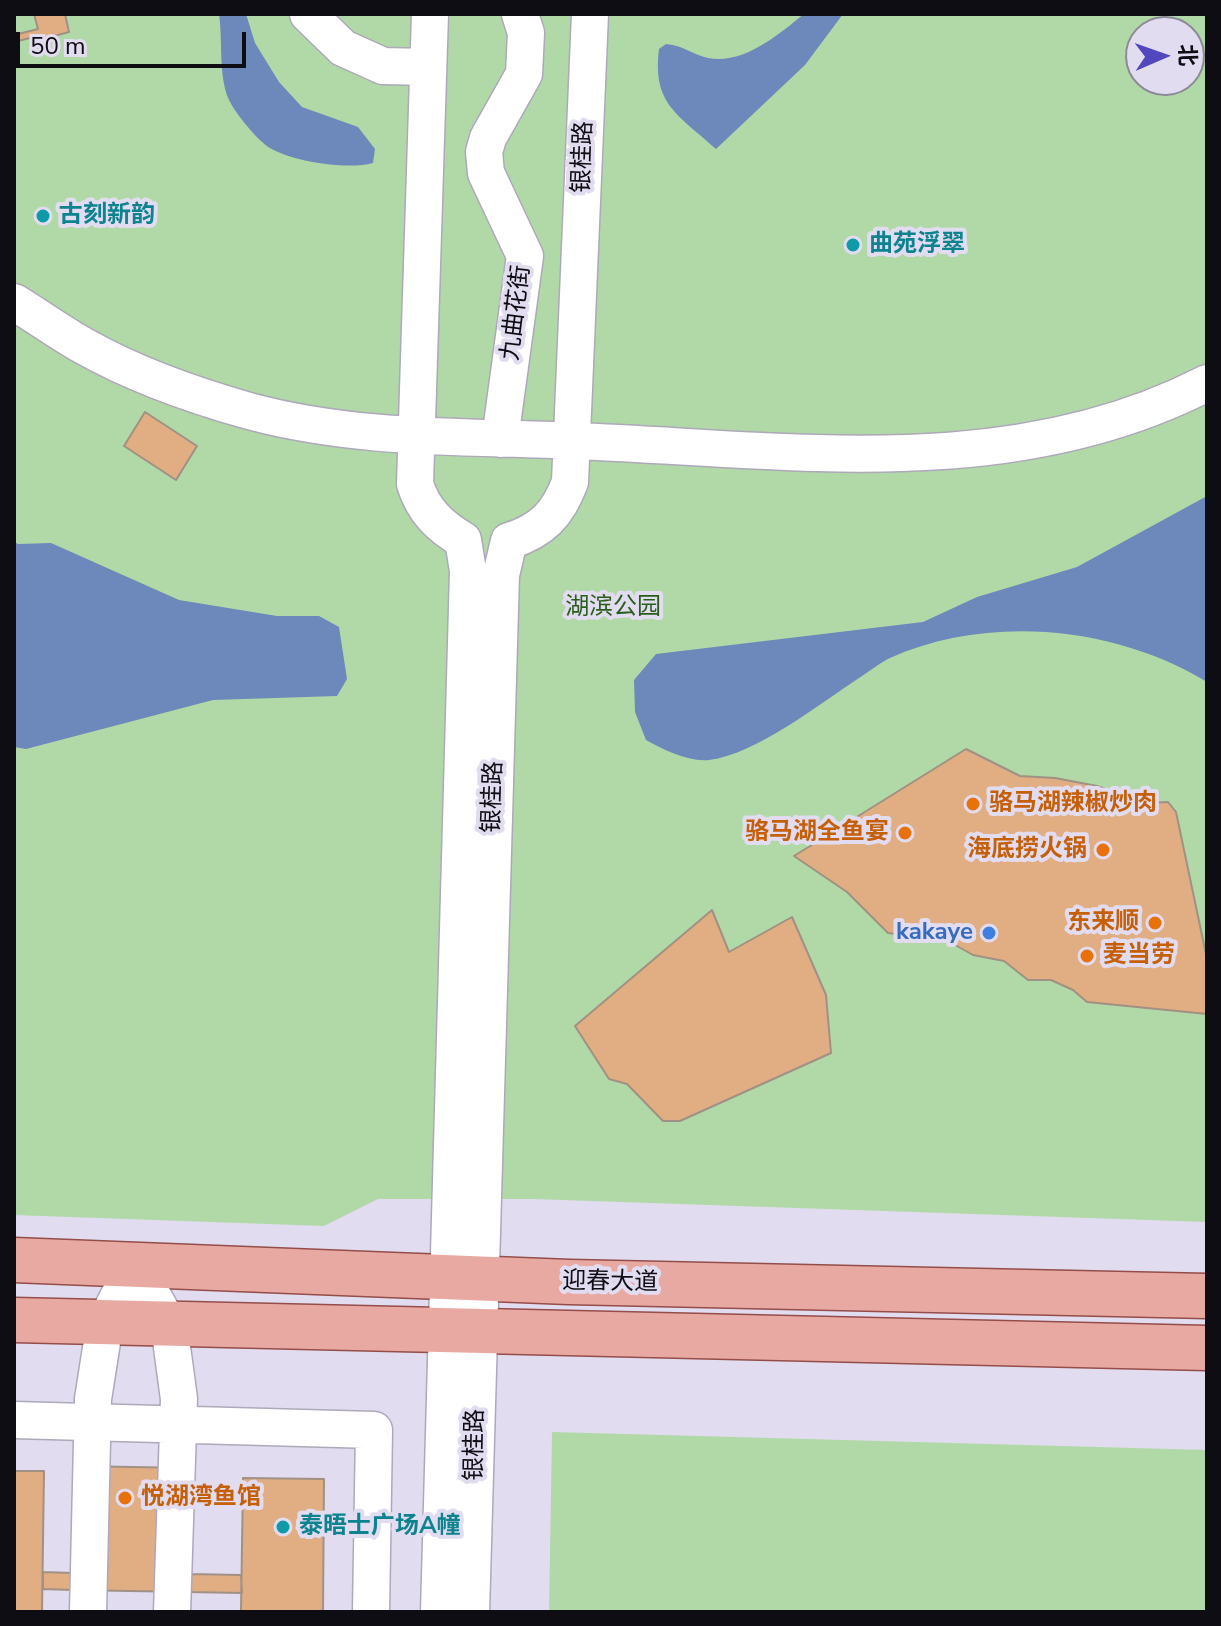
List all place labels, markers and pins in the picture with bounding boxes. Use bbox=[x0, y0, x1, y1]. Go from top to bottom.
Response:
place label: 古刻新韵 bbox=[59, 202, 155, 230]
marker: 古刻新韵 bbox=[34, 207, 52, 225]
place label: 曲苑浮翠 bbox=[869, 231, 965, 259]
marker: 曲苑浮翠 bbox=[844, 236, 862, 254]
place label: 骆马湖辣椒炒肉 bbox=[989, 790, 1157, 818]
marker: 骆马湖辣椒炒肉 bbox=[964, 795, 982, 813]
place label: 骆马湖全鱼宴 bbox=[745, 819, 889, 847]
marker: 骆马湖全鱼宴 bbox=[896, 824, 914, 842]
place label: 海底捞火锅 bbox=[967, 836, 1087, 864]
marker: 海底捞火锅 bbox=[1094, 841, 1112, 859]
place label: 东来顺 bbox=[1067, 909, 1139, 937]
marker: 东来顺 bbox=[1146, 914, 1164, 932]
place label: kakaye bbox=[896, 919, 973, 947]
marker: kakaye bbox=[980, 924, 998, 942]
place label: 麦当劳 bbox=[1103, 942, 1175, 970]
marker: 麦当劳 bbox=[1078, 947, 1096, 965]
place label: 悦湖湾鱼馆 bbox=[141, 1484, 261, 1512]
marker: 悦湖湾鱼馆 bbox=[116, 1489, 134, 1507]
place label: 泰晤士广场A幢 bbox=[299, 1513, 461, 1541]
marker: 泰晤士广场A幢 bbox=[274, 1518, 292, 1536]

